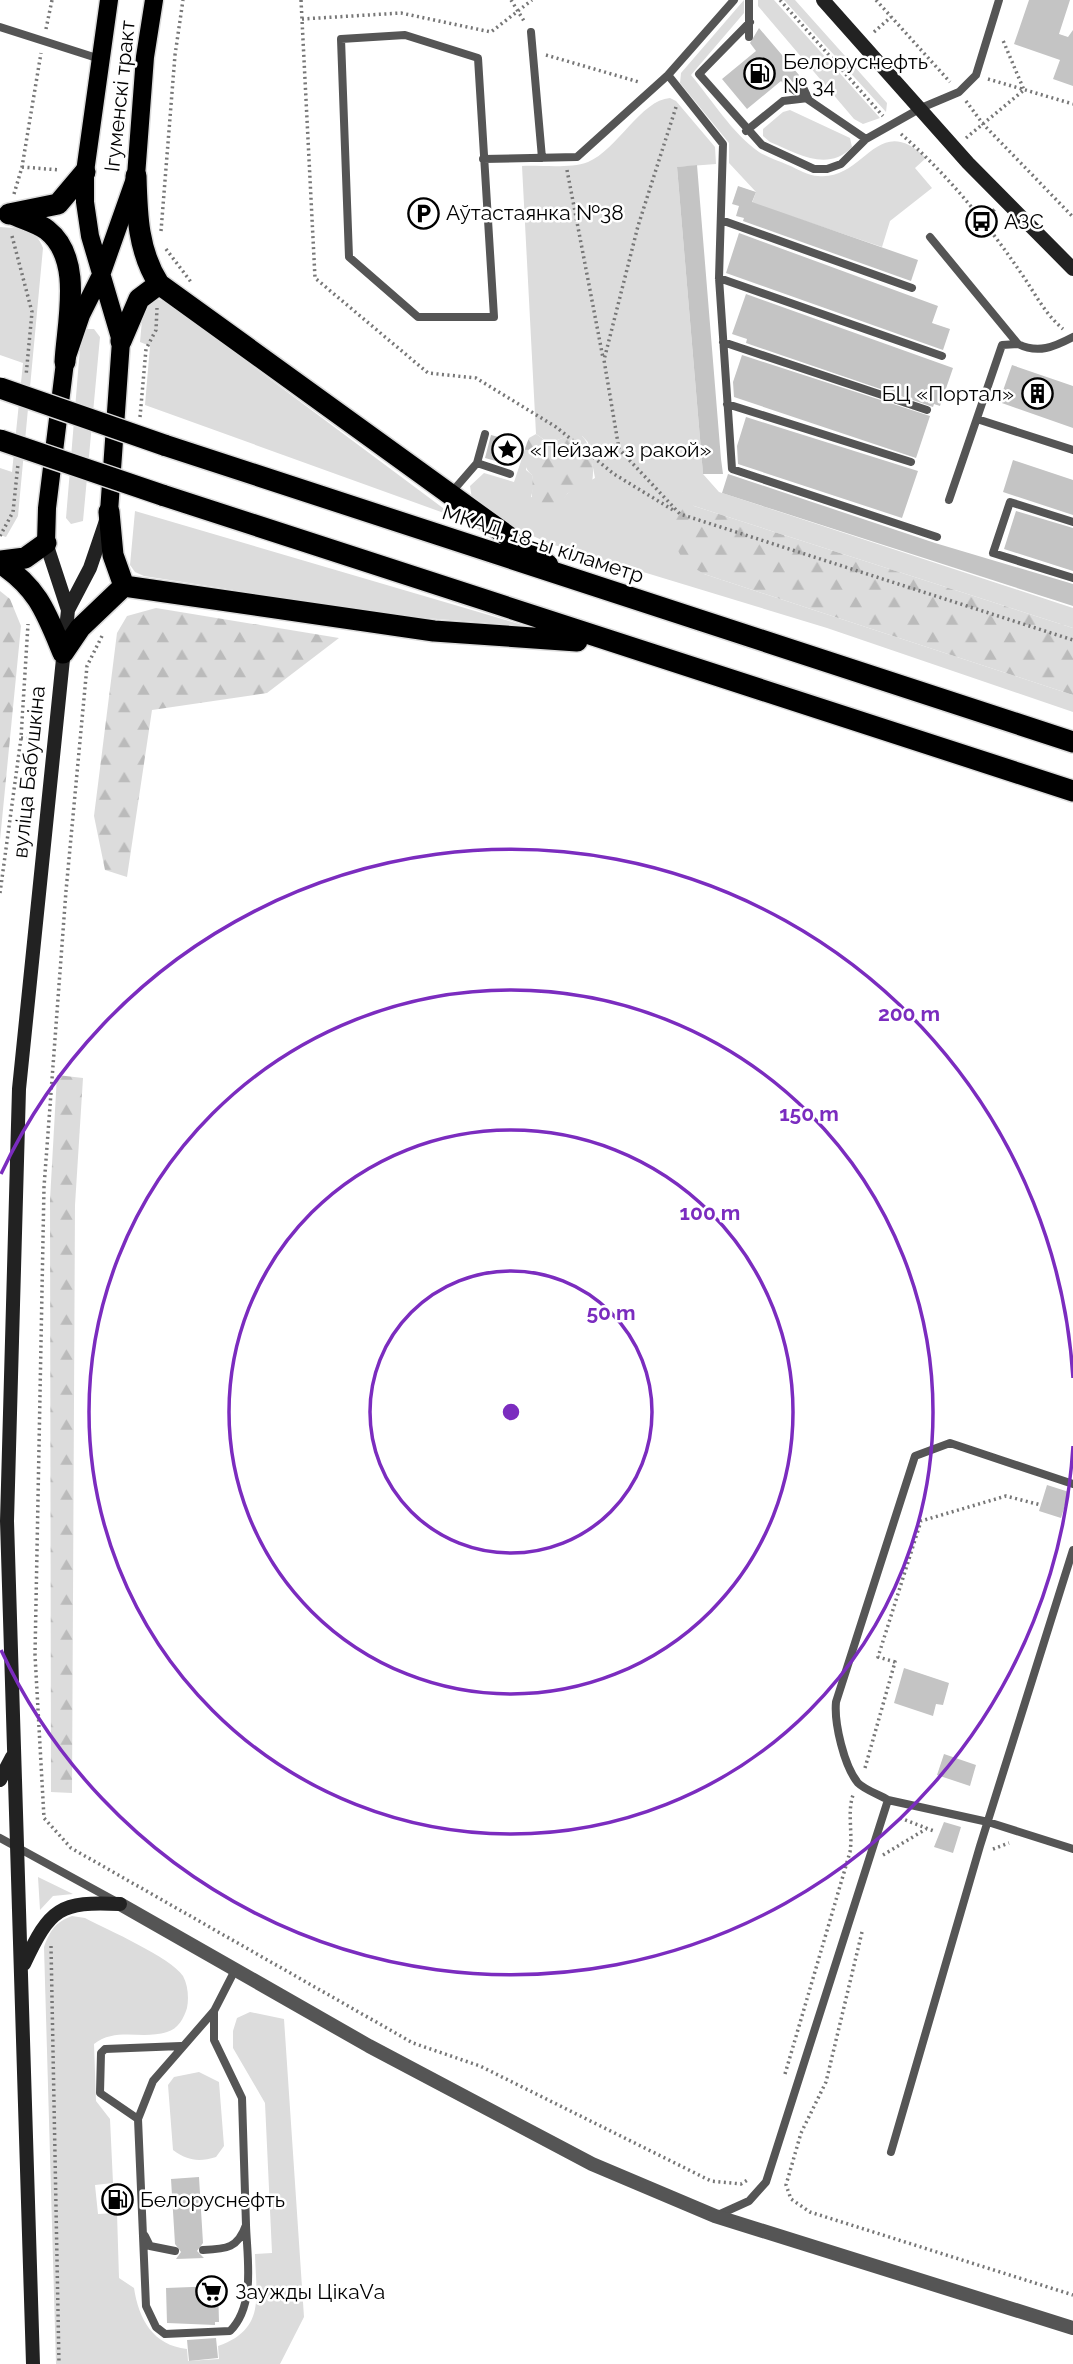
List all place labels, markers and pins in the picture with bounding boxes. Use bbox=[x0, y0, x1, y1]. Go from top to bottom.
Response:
place label: Белоруснефть № 34 bbox=[783, 49, 928, 98]
fuel station icon: Белоруснефть № 34 bbox=[743, 57, 777, 91]
parking icon: Аўтастаянка №38 bbox=[406, 196, 440, 230]
place label: Аўтастаянка №38 bbox=[446, 200, 624, 225]
bus stop icon: АЗС bbox=[964, 205, 998, 239]
place label: АЗС bbox=[1004, 209, 1044, 234]
building icon: БЦ «Портал» bbox=[1020, 377, 1054, 411]
place label: БЦ «Портал» bbox=[882, 381, 1014, 406]
place icon: «Пейзаж з ракой» bbox=[490, 433, 524, 467]
place label: «Пейзаж з ракой» bbox=[530, 437, 712, 462]
centre of rings bbox=[499, 1400, 523, 1424]
fuel station icon: Белоруснефть bbox=[100, 2183, 134, 2217]
place label: Белоруснефть bbox=[140, 2187, 285, 2212]
supermarket icon: Заужды ЦікаVа bbox=[195, 2275, 229, 2309]
place label: Заужды ЦікаVа bbox=[235, 2279, 385, 2304]

